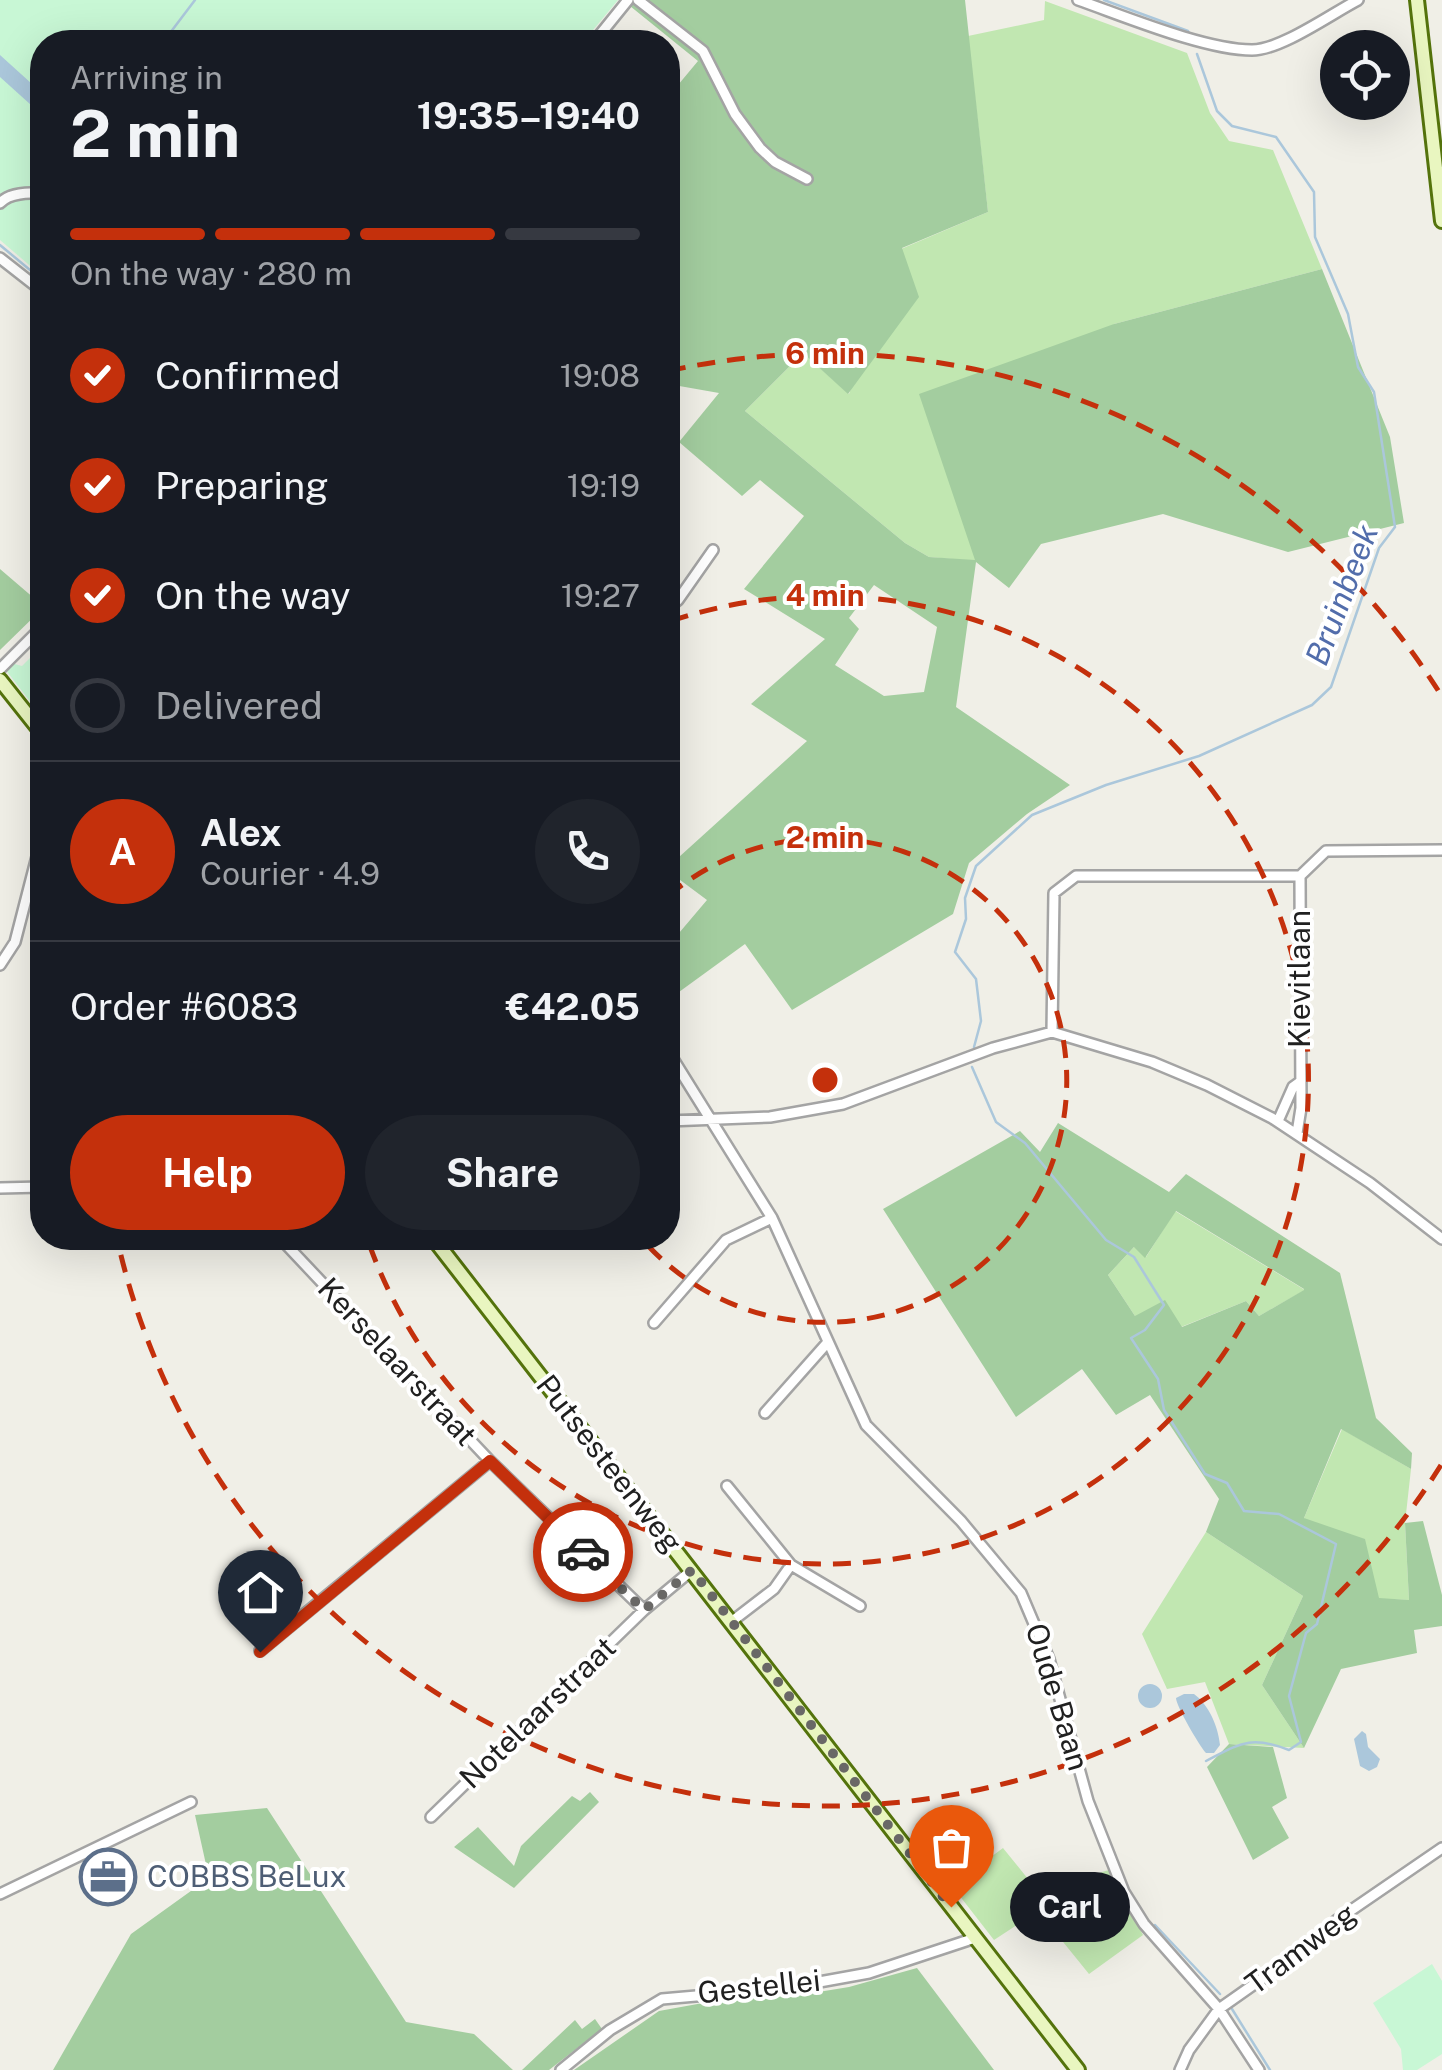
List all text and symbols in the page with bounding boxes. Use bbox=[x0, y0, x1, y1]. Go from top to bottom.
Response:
map controls bbox=[1320, 30, 1410, 120]
button: locate bbox=[1320, 30, 1410, 120]
text: Arriving in bbox=[70, 59, 223, 96]
text: 19:35–19:40 bbox=[417, 93, 640, 138]
text: 2 min bbox=[70, 95, 240, 172]
text: On the way · 280 m bbox=[70, 255, 352, 292]
text: 6 min bbox=[785, 335, 865, 371]
icon: check bbox=[70, 348, 125, 403]
text: Confirmed bbox=[155, 353, 340, 398]
text: 19:08 bbox=[560, 357, 640, 394]
icon: check bbox=[70, 458, 125, 513]
text: Preparing bbox=[155, 463, 329, 508]
text: 19:19 bbox=[567, 467, 640, 504]
water label: Bruinbeek bbox=[1298, 519, 1385, 670]
icon: check bbox=[70, 568, 125, 623]
text: On the way bbox=[155, 573, 351, 618]
text: 19:27 bbox=[561, 577, 640, 614]
text: 4 min bbox=[785, 577, 865, 613]
text: Delivered bbox=[155, 683, 323, 728]
button: phone bbox=[535, 799, 640, 904]
text: Alex bbox=[200, 810, 282, 855]
text: 2 min bbox=[786, 819, 864, 855]
text: A bbox=[109, 829, 136, 874]
text: Courier · 4.9 bbox=[200, 855, 380, 892]
street label: Kievitlaan bbox=[1281, 910, 1317, 1048]
text: Order #6083 bbox=[70, 984, 298, 1029]
text: €42.05 bbox=[506, 984, 640, 1029]
centre of rings bbox=[807, 1062, 843, 1098]
button: Help bbox=[70, 1115, 345, 1230]
button: Share bbox=[365, 1115, 640, 1230]
street label: Kerselaarstraat bbox=[311, 1270, 485, 1453]
street label: Putsesteenweg bbox=[529, 1367, 690, 1559]
courier bbox=[533, 1502, 633, 1602]
icon: car bbox=[556, 1525, 611, 1580]
pin bbox=[218, 1550, 303, 1653]
icon: home bbox=[233, 1565, 288, 1620]
street label: Oude Baan bbox=[1019, 1619, 1097, 1775]
street label: Notelaarstraat bbox=[452, 1629, 623, 1796]
pin bbox=[909, 1805, 994, 1908]
icon: bag bbox=[924, 1820, 979, 1875]
office icon: COBBS BeLux bbox=[78, 1847, 138, 1907]
place label: COBBS BeLux bbox=[147, 1858, 346, 1894]
callout: Carl bbox=[1011, 1872, 1131, 1942]
text: Carl bbox=[1038, 1888, 1102, 1925]
street label: Tramweg bbox=[1238, 1895, 1363, 2001]
street label: Gestellei bbox=[696, 1962, 822, 2010]

